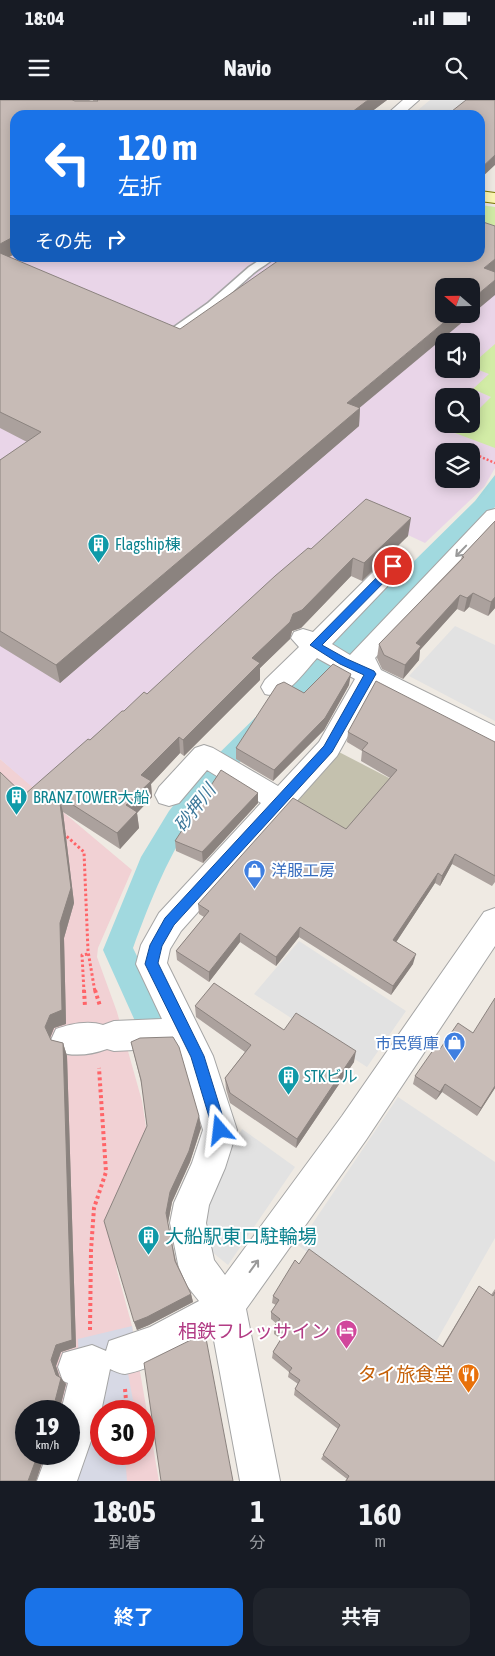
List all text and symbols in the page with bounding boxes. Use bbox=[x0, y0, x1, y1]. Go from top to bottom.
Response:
text: 18:04 bbox=[25, 7, 64, 29]
icon: menu bbox=[25, 54, 53, 82]
icon: search bbox=[442, 54, 470, 82]
text: Navio bbox=[224, 55, 271, 81]
text: 120 m bbox=[118, 127, 197, 167]
icon: left bbox=[35, 130, 100, 195]
text: 左折 bbox=[118, 173, 162, 199]
icon: right bbox=[102, 225, 130, 253]
text: その先 bbox=[35, 230, 92, 252]
north arrow bbox=[435, 278, 480, 322]
map controls bbox=[435, 278, 480, 488]
button: sound bbox=[435, 333, 480, 378]
button: search bbox=[435, 388, 480, 433]
button: layers bbox=[435, 443, 480, 488]
building icon: Flagship棟 bbox=[87, 532, 111, 563]
place label: Flagship棟 bbox=[115, 535, 181, 554]
pin bbox=[372, 545, 414, 587]
one-way arrow bbox=[455, 545, 467, 557]
icon: arrive bbox=[379, 552, 407, 580]
water label: 砂押川 bbox=[170, 778, 221, 835]
building icon: BRANZ TOWER大船 bbox=[5, 785, 29, 816]
place label: BRANZ TOWER大船 bbox=[33, 788, 150, 806]
shop icon: 洋服工房 bbox=[243, 858, 267, 889]
place label: 洋服工房 bbox=[271, 861, 335, 879]
shop icon: 市民質庫 bbox=[443, 1031, 467, 1062]
place label: 市民質庫 bbox=[375, 1034, 439, 1052]
building icon: STKビル bbox=[276, 1064, 300, 1095]
place label: STKビル bbox=[304, 1067, 358, 1085]
position arrow bbox=[193, 1103, 245, 1155]
building icon: 大船駅東口駐輪場 bbox=[137, 1224, 161, 1255]
place label: 大船駅東口駐輪場 bbox=[165, 1225, 317, 1247]
one-way arrow bbox=[249, 1259, 259, 1273]
hotel icon: 相鉄フレッサイン bbox=[334, 1319, 358, 1350]
place label: 相鉄フレッサイン bbox=[178, 1320, 330, 1342]
restaurant icon: タイ旅食堂 bbox=[457, 1362, 481, 1393]
place label: タイ旅食堂 bbox=[358, 1363, 453, 1385]
speed limit sign: 30 bbox=[90, 1400, 155, 1465]
text: 19 bbox=[36, 1412, 59, 1440]
text: km/h bbox=[36, 1438, 59, 1452]
text: 18:05 bbox=[94, 1494, 156, 1528]
text: 1 bbox=[250, 1494, 265, 1528]
text: 160 bbox=[359, 1497, 401, 1531]
text: m bbox=[374, 1532, 386, 1550]
text: 到着 bbox=[109, 1533, 141, 1551]
text: 分 bbox=[250, 1533, 266, 1551]
button: 終了 bbox=[25, 1588, 243, 1646]
button: 共有 bbox=[253, 1588, 470, 1646]

